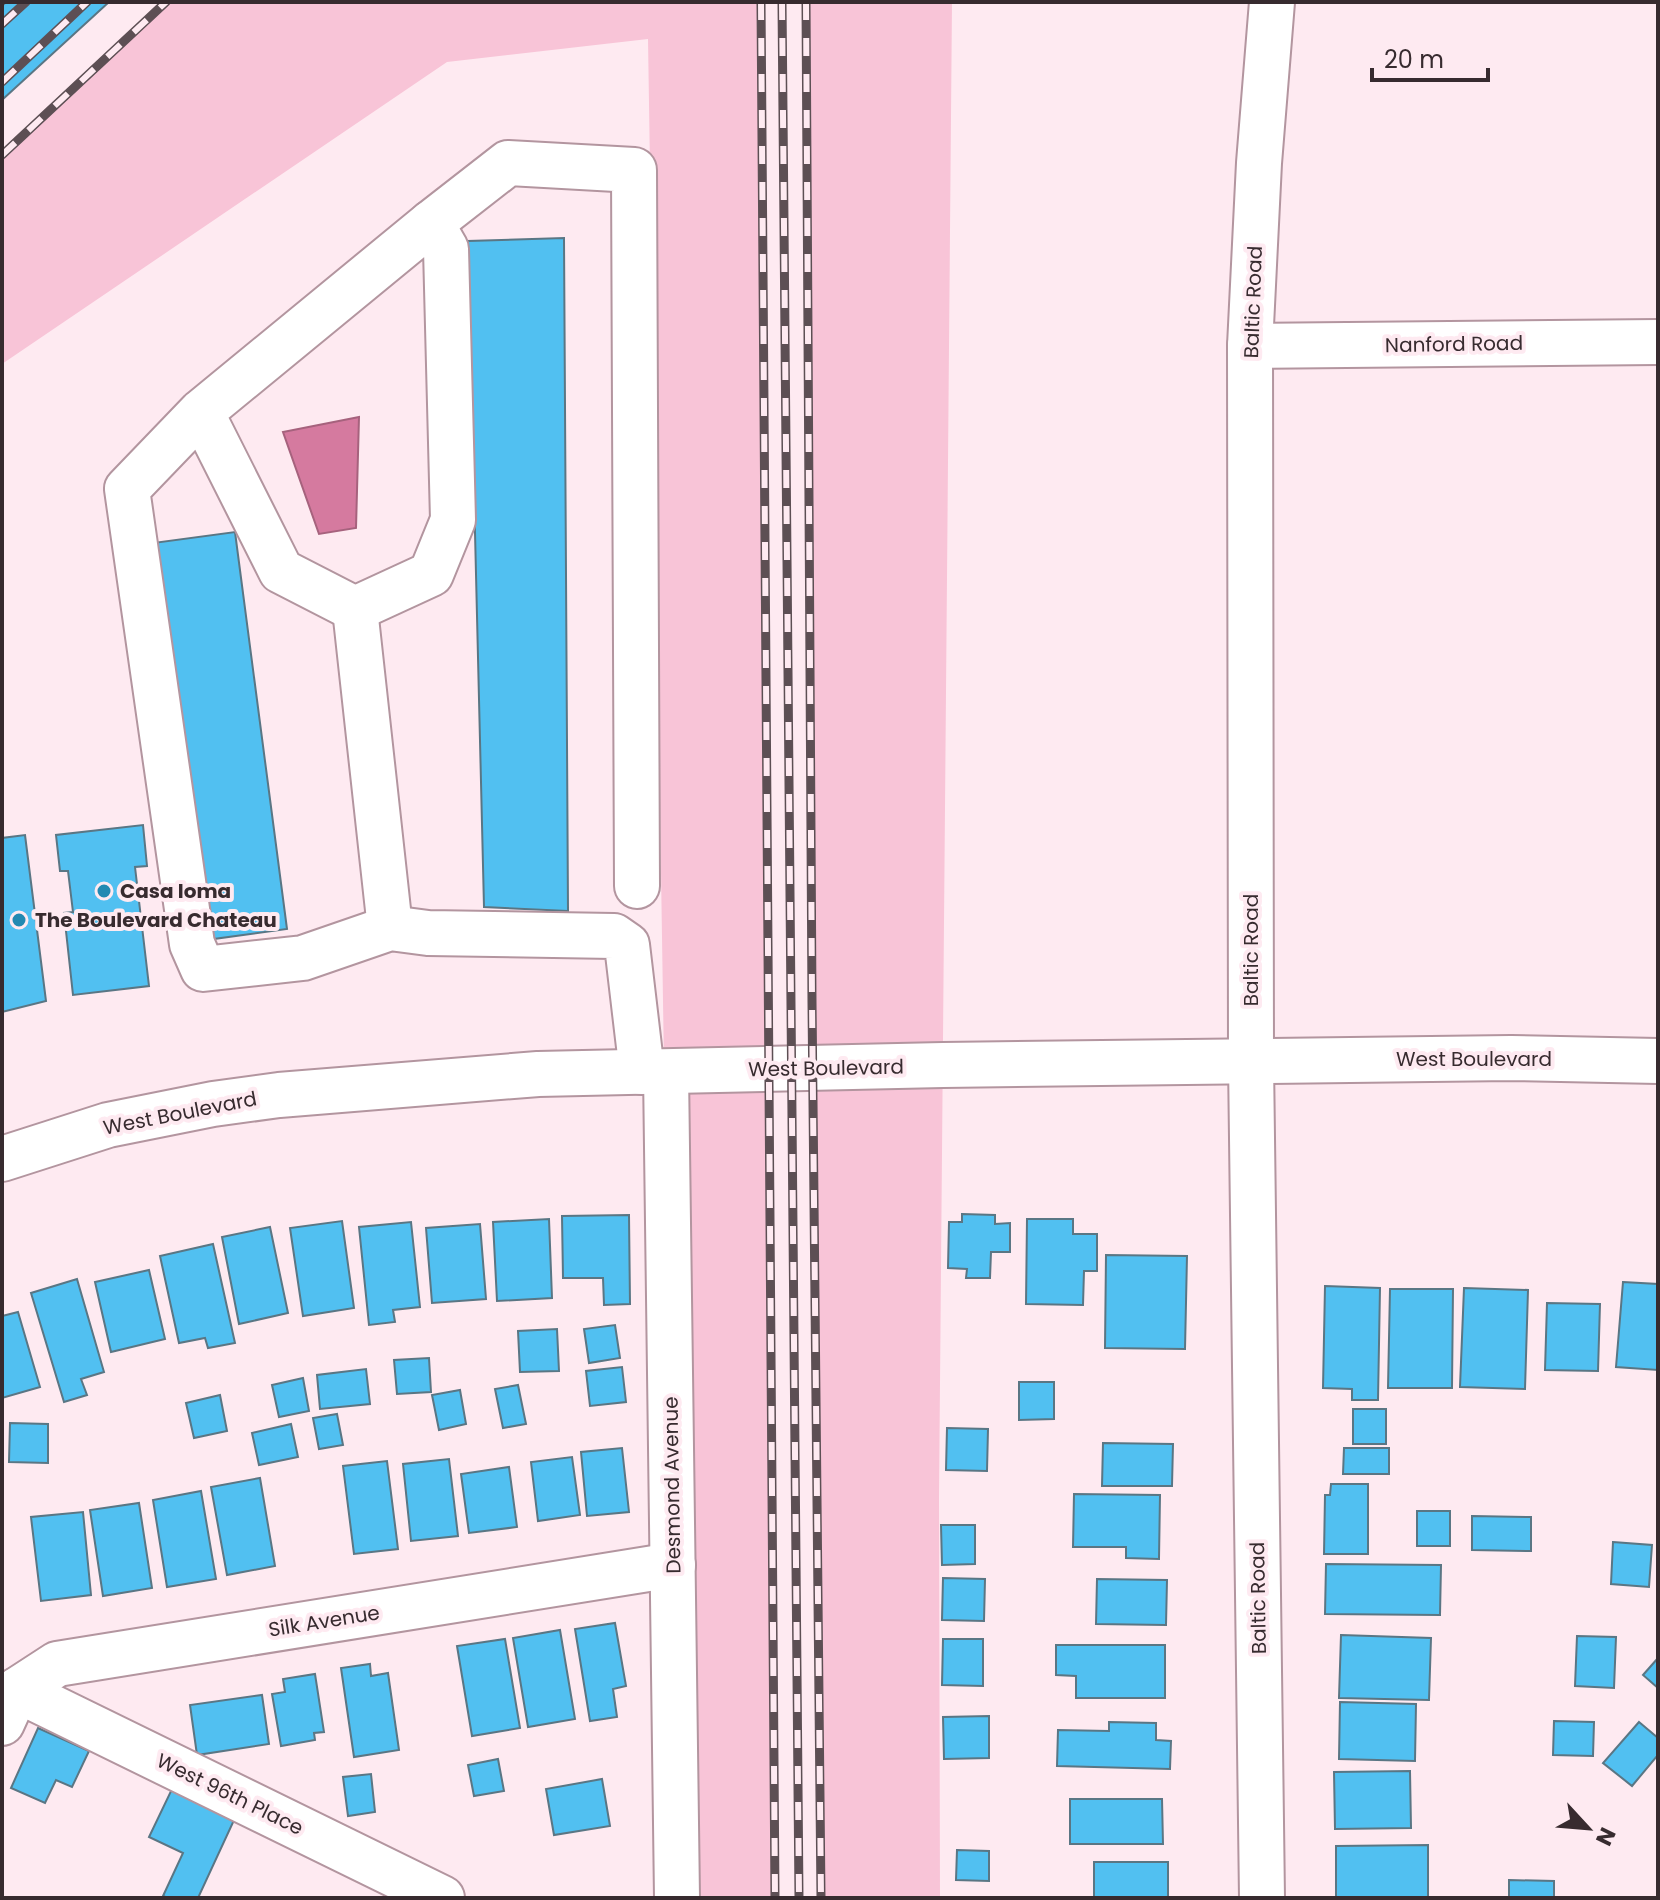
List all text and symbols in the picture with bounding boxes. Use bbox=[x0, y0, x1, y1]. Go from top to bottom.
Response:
scale bar bbox=[1372, 32, 1488, 82]
text: 20 m bbox=[1384, 43, 1444, 76]
street label: Baltic Road bbox=[1237, 245, 1269, 359]
street label: Nanford Road bbox=[1385, 329, 1523, 359]
place label: Casa Ioma bbox=[120, 877, 231, 905]
marker: Casa Ioma bbox=[95, 882, 113, 900]
street label: Baltic Road bbox=[1237, 894, 1265, 1006]
place label: The Boulevard Chateau bbox=[35, 906, 277, 934]
marker: The Boulevard Chateau bbox=[10, 911, 28, 929]
street label: West Boulevard bbox=[1396, 1045, 1552, 1073]
street label: West Boulevard bbox=[748, 1053, 904, 1083]
street label: West Boulevard bbox=[101, 1084, 259, 1142]
street label: Desmond Avenue bbox=[656, 1396, 688, 1574]
street label: Baltic Road bbox=[1243, 1542, 1273, 1654]
street label: Silk Avenue bbox=[266, 1598, 382, 1644]
street label: West 96th Place bbox=[152, 1746, 308, 1842]
north arrow bbox=[1548, 1788, 1628, 1868]
text: N bbox=[1588, 1822, 1623, 1851]

